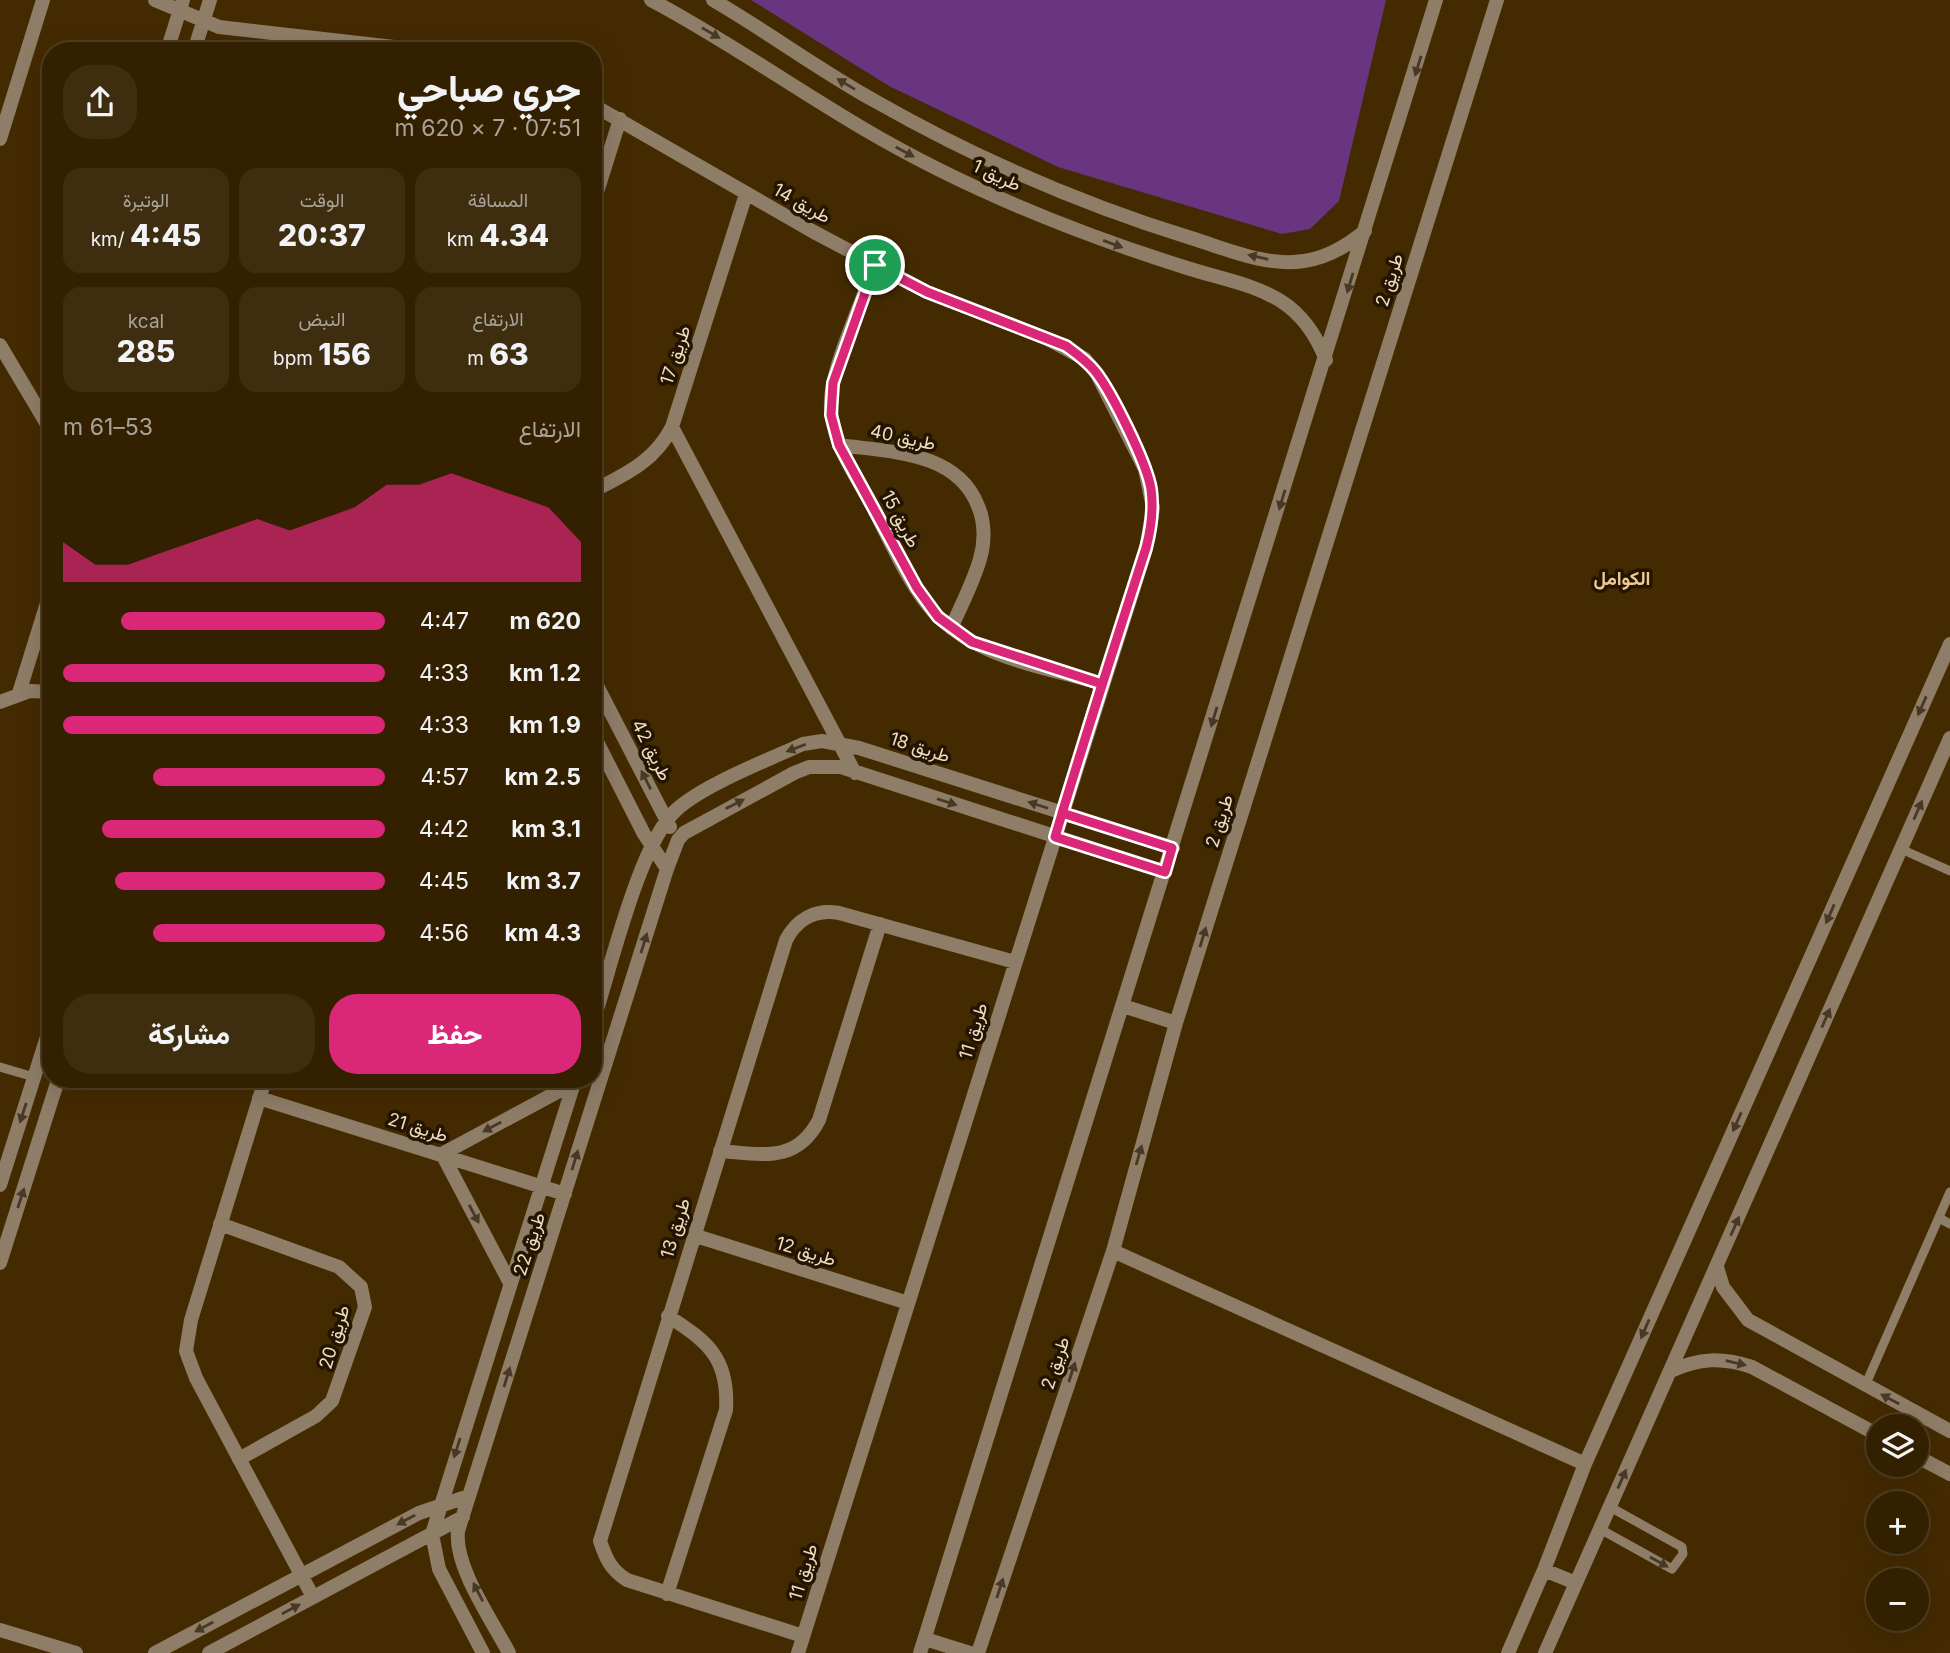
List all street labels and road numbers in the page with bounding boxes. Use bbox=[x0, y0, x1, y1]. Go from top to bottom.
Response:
street label: طريق 1 bbox=[969, 155, 1024, 196]
street label: طريق 14 bbox=[769, 179, 834, 228]
street label: طريق 2 bbox=[1371, 251, 1408, 309]
street label: طريق 17 bbox=[656, 323, 695, 387]
street label: طريق 40 bbox=[868, 420, 938, 455]
street label: طريق 15 bbox=[876, 487, 925, 552]
street label: طريق 42 bbox=[627, 716, 676, 785]
street label: طريق 18 bbox=[887, 727, 953, 767]
street label: طريق 2 bbox=[1201, 792, 1238, 850]
street label: طريق 11 bbox=[954, 1000, 992, 1062]
street label: طريق 21 bbox=[385, 1108, 450, 1147]
street label: طريق 13 bbox=[656, 1195, 695, 1261]
street label: طريق 22 bbox=[509, 1210, 550, 1279]
street label: طريق 12 bbox=[773, 1232, 838, 1271]
street label: طريق 20 bbox=[314, 1303, 355, 1372]
street label: طريق 2 bbox=[1037, 1334, 1074, 1392]
street label: طريق 11 bbox=[784, 1541, 822, 1603]

